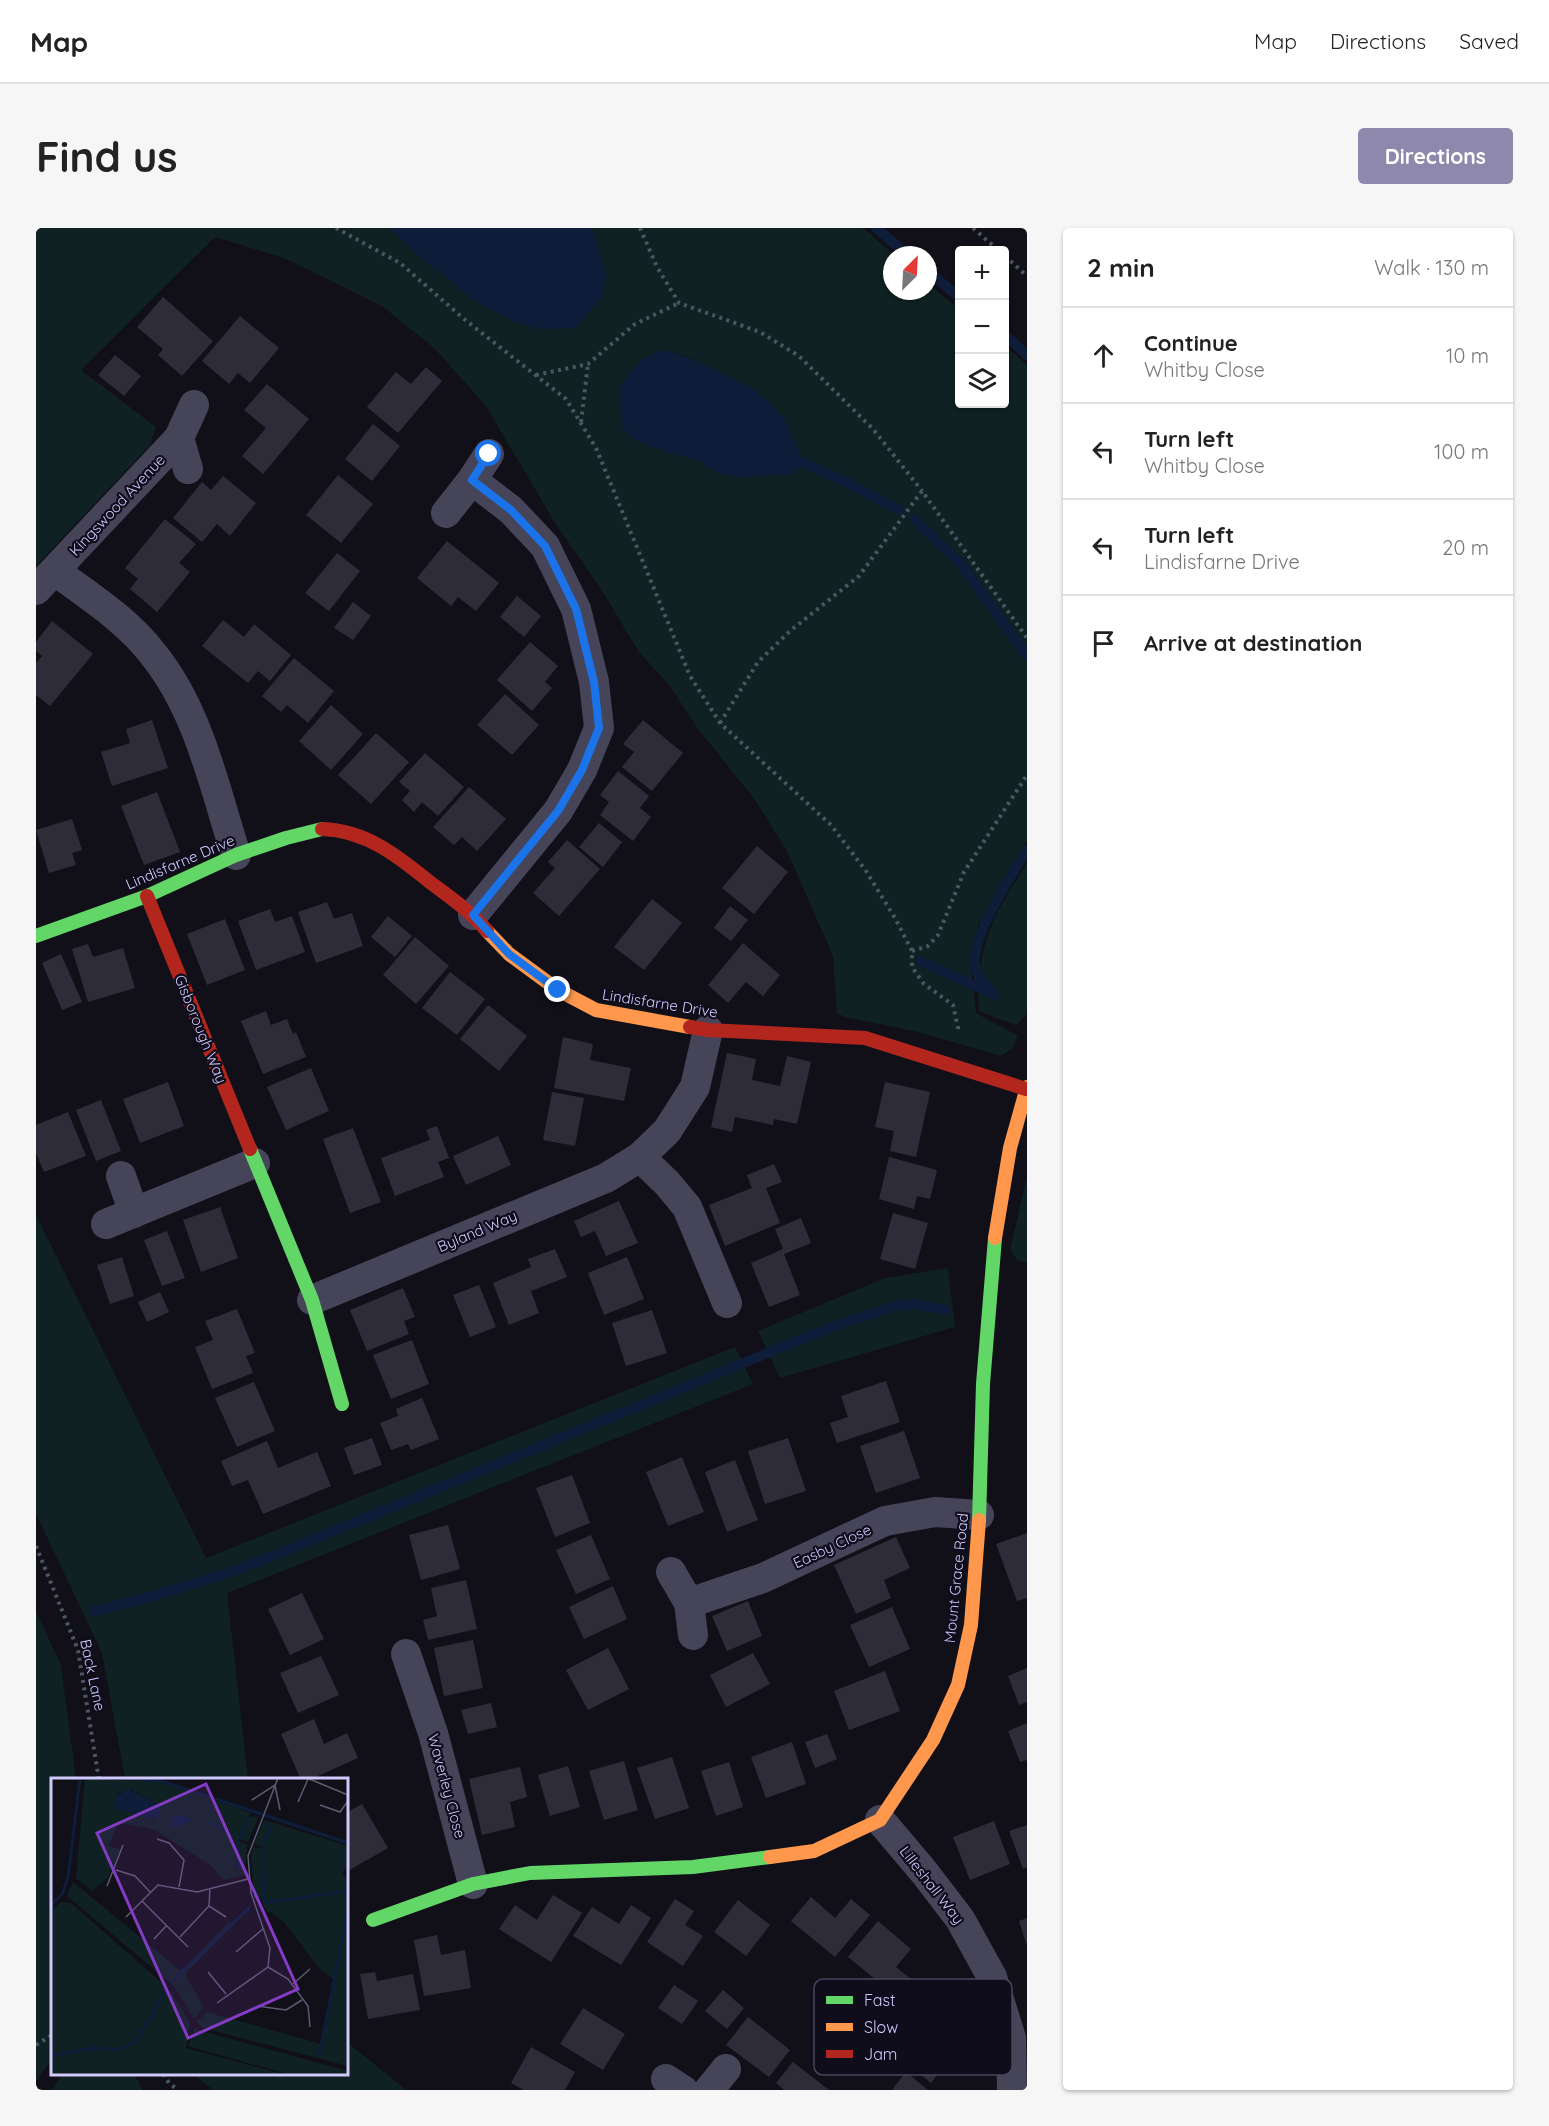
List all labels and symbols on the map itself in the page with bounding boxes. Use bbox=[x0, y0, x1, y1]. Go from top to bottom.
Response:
north arrow bbox=[883, 246, 937, 300]
route start bbox=[475, 440, 501, 466]
street label: Kingswood Avenue bbox=[65, 450, 169, 560]
street label: Lindisfarne Drive bbox=[123, 830, 237, 894]
street label: Gisborough Way bbox=[171, 972, 231, 1086]
route end bbox=[544, 976, 570, 1002]
street label: Lindisfarne Drive bbox=[601, 984, 719, 1022]
street label: Byland Way bbox=[434, 1206, 520, 1256]
street label: Mount Grace Road bbox=[940, 1512, 972, 1644]
street label: Easby Close bbox=[790, 1520, 874, 1572]
street label: Back Lane bbox=[76, 1637, 110, 1713]
street label: Waverley Close bbox=[424, 1732, 470, 1840]
inset map bbox=[51, 1778, 348, 2075]
street label: Lilleshall Way bbox=[896, 1842, 968, 1928]
legend bbox=[814, 1979, 1012, 2075]
text: Fast bbox=[864, 1990, 895, 2010]
text: Slow bbox=[864, 2017, 898, 2037]
text: Jam bbox=[864, 2044, 897, 2064]

